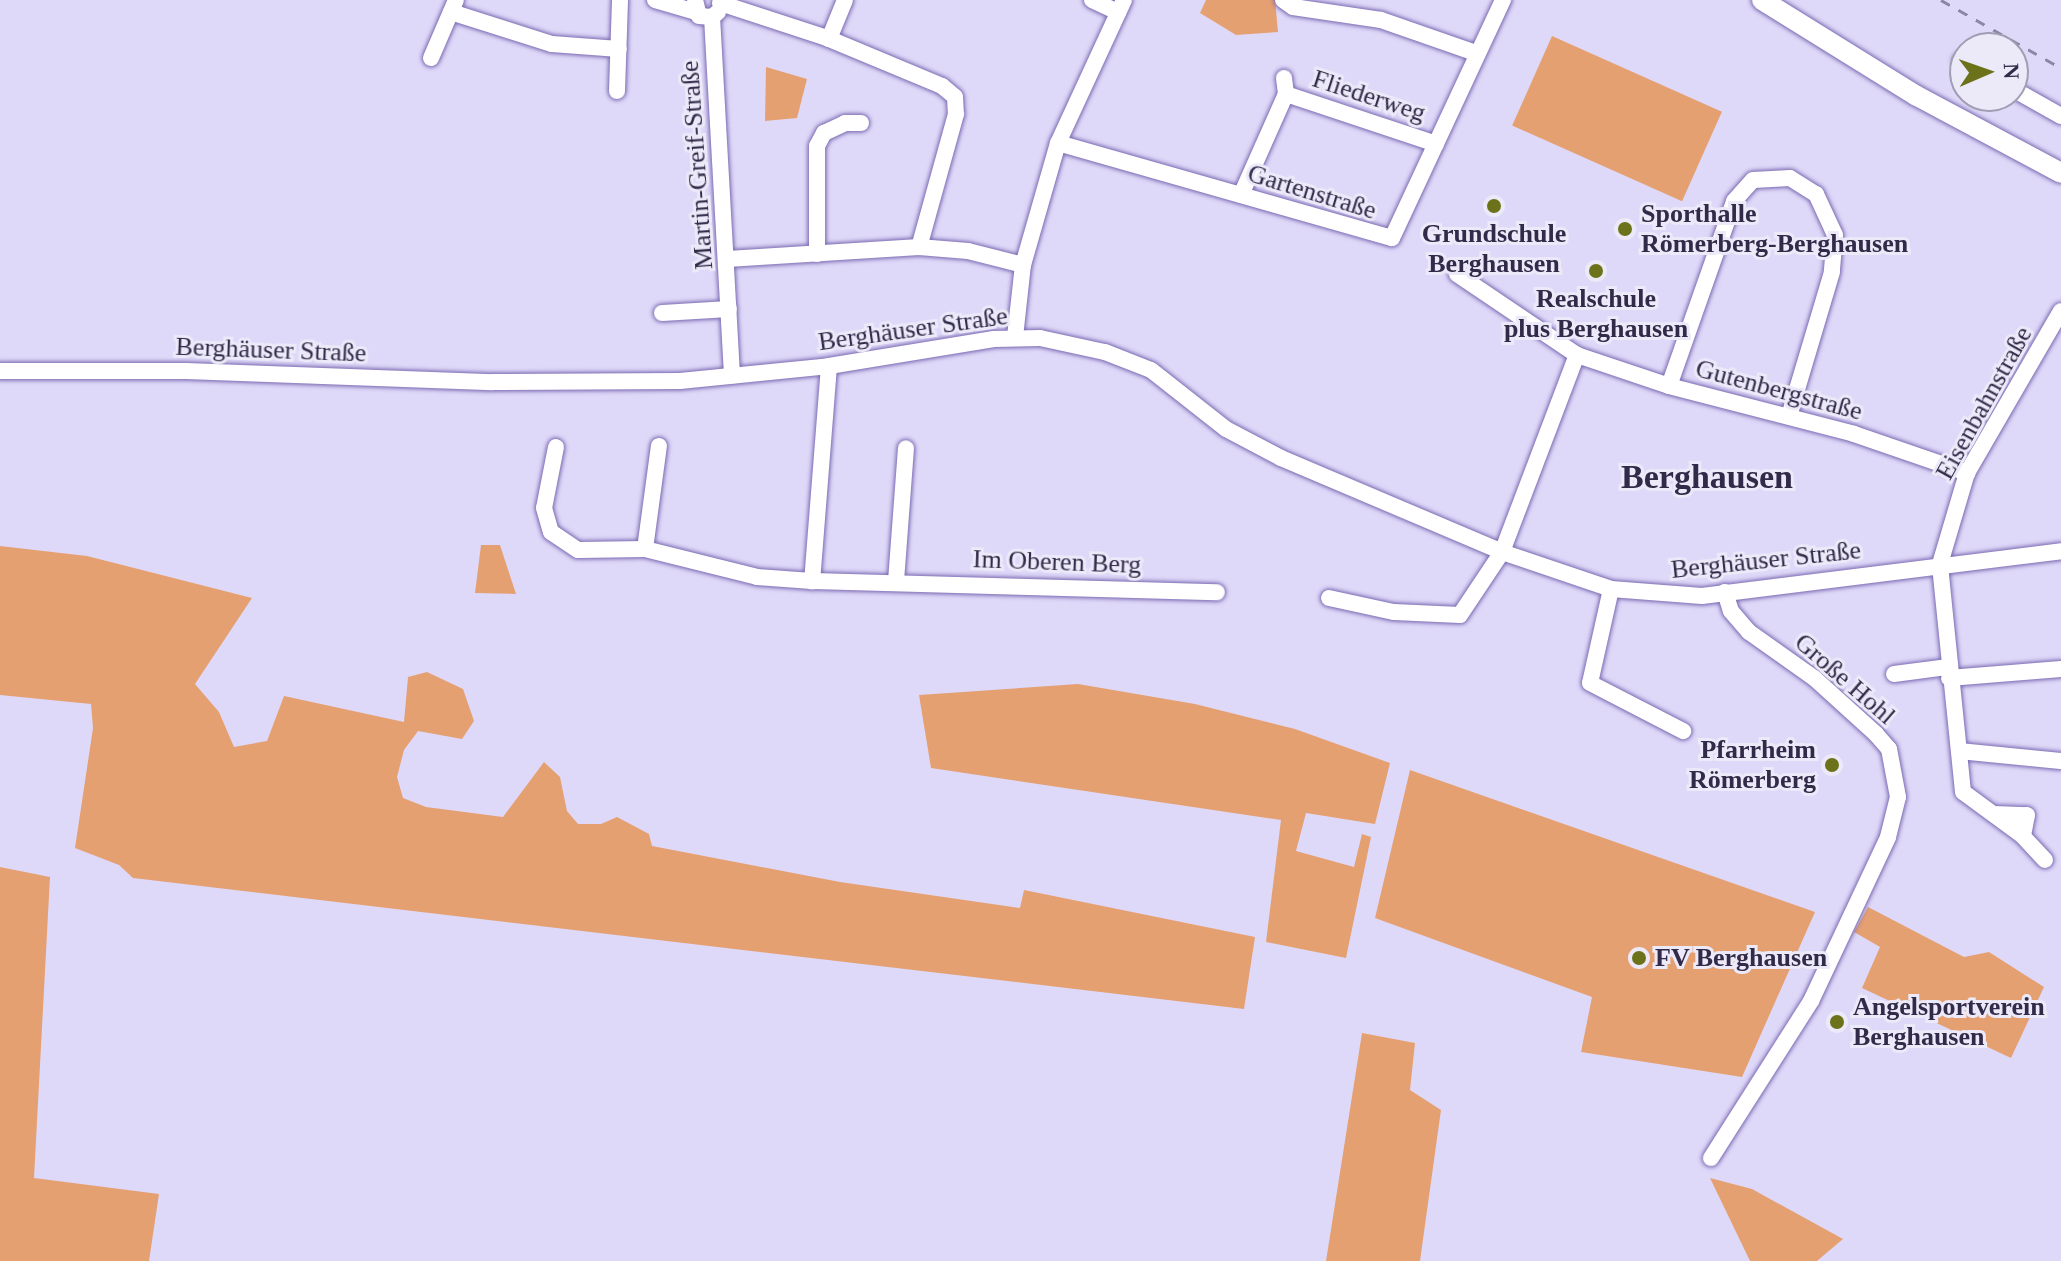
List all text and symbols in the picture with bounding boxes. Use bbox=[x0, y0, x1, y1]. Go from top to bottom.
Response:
north arrow bbox=[1949, 32, 2029, 112]
street label: Martin-Greif-Straße bbox=[674, 59, 720, 271]
street label: Fliederweg bbox=[1309, 63, 1429, 129]
text: N bbox=[1999, 63, 2024, 80]
street label: Gartenstraße bbox=[1244, 158, 1380, 226]
marker: Grundschule Berghausen bbox=[1485, 197, 1503, 215]
place label: Sporthalle Römerberg-Berghausen bbox=[1641, 198, 1908, 260]
place label: Grundschule Berghausen bbox=[1422, 218, 1566, 280]
marker: Sporthalle Römerberg-Berghausen bbox=[1616, 220, 1634, 238]
marker: Realschule plus Berghausen bbox=[1587, 262, 1605, 280]
place label: Realschule plus Berghausen bbox=[1504, 283, 1688, 344]
street label: Berghäuser Straße bbox=[816, 300, 1010, 358]
street label: Eisenbahnstraße bbox=[1929, 321, 2039, 485]
street label: Berghäuser Straße bbox=[175, 331, 367, 369]
street label: Gutenbergstraße bbox=[1692, 353, 1866, 427]
district label: Berghausen bbox=[1621, 457, 1793, 497]
street label: Berghäuser Straße bbox=[1669, 535, 1863, 585]
street label: Im Oberen Berg bbox=[972, 543, 1142, 581]
street label: Große Hohl bbox=[1788, 627, 1902, 731]
place label: Pfarrheim Römerberg bbox=[1689, 734, 1816, 796]
marker: Pfarrheim Römerberg bbox=[1823, 756, 1841, 774]
place label: FV Berghausen bbox=[1655, 942, 1828, 974]
marker: FV Berghausen bbox=[1630, 949, 1648, 967]
place label: Angelsportverein Berghausen bbox=[1853, 991, 2045, 1052]
marker: Angelsportverein Berghausen bbox=[1828, 1013, 1846, 1031]

